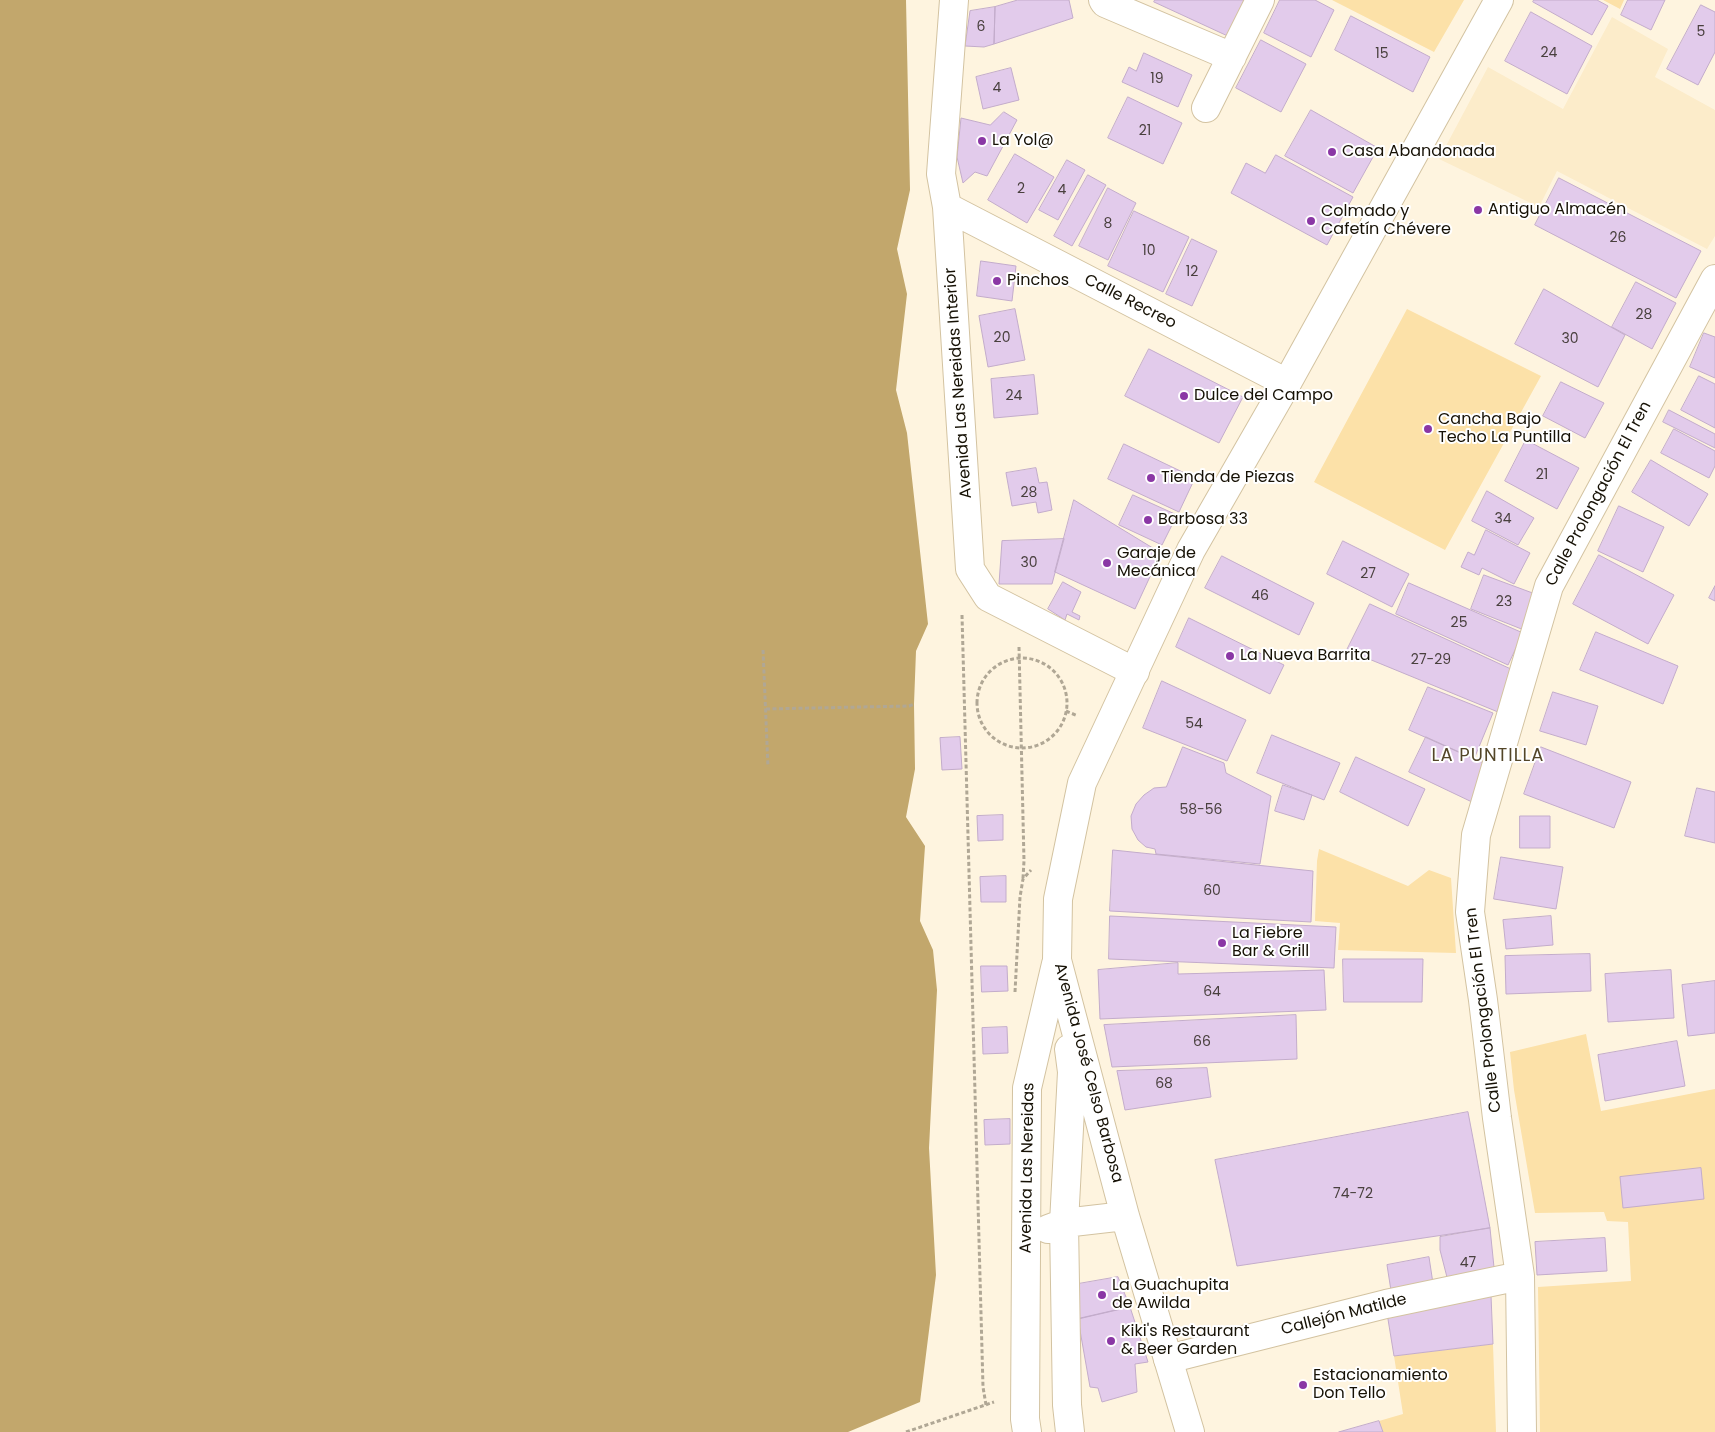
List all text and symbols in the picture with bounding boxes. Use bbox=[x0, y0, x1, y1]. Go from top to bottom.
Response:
house number: 6 bbox=[977, 19, 985, 35]
house number: 5 bbox=[1697, 24, 1705, 40]
house number: 24 bbox=[1541, 45, 1557, 61]
house number: 15 bbox=[1375, 46, 1389, 62]
house number: 19 bbox=[1150, 71, 1164, 87]
house number: 4 bbox=[993, 80, 1001, 96]
house number: 21 bbox=[1139, 123, 1151, 139]
place label: La Yol@ bbox=[992, 131, 1054, 151]
marker: La Yol@ bbox=[976, 135, 988, 147]
place label: Casa Abandonada bbox=[1342, 142, 1495, 162]
marker: Casa Abandonada bbox=[1326, 146, 1338, 158]
house number: 2 bbox=[1017, 181, 1025, 197]
house number: 4 bbox=[1058, 182, 1066, 198]
place label: Antiguo Almacén bbox=[1488, 200, 1626, 220]
place label: Colmado y Cafetín Chévere bbox=[1321, 202, 1451, 240]
marker: Antiguo Almacén bbox=[1472, 204, 1484, 216]
marker: Colmado y Cafetín Chévere bbox=[1305, 215, 1317, 227]
house number: 8 bbox=[1104, 216, 1112, 232]
house number: 26 bbox=[1610, 230, 1626, 246]
house number: 10 bbox=[1142, 243, 1156, 259]
house number: 12 bbox=[1186, 264, 1198, 280]
street label: Avenida Las Nereidas Interior bbox=[941, 267, 977, 499]
place label: Pinchos bbox=[1007, 271, 1069, 291]
street label: Calle Recreo bbox=[1081, 271, 1179, 333]
marker: Pinchos bbox=[991, 275, 1003, 287]
house number: 28 bbox=[1636, 307, 1652, 323]
house number: 20 bbox=[994, 330, 1010, 346]
house number: 30 bbox=[1561, 331, 1579, 347]
place label: Dulce del Campo bbox=[1194, 386, 1333, 406]
house number: 24 bbox=[1006, 388, 1022, 404]
marker: Dulce del Campo bbox=[1178, 390, 1190, 402]
street label: Calle Prolongación El Tren bbox=[1542, 398, 1656, 590]
place label: Cancha Bajo Techo La Puntilla bbox=[1438, 410, 1571, 448]
marker: Cancha Bajo Techo La Puntilla bbox=[1422, 423, 1434, 435]
house number: 21 bbox=[1536, 467, 1548, 483]
place label: Tienda de Piezas bbox=[1161, 468, 1294, 488]
marker: Tienda de Piezas bbox=[1145, 472, 1157, 484]
house number: 28 bbox=[1021, 485, 1037, 501]
place label: Barbosa 33 bbox=[1158, 510, 1248, 530]
house number: 34 bbox=[1494, 511, 1512, 527]
marker: Barbosa 33 bbox=[1142, 514, 1154, 526]
place label: Garaje de Mecánica bbox=[1117, 544, 1196, 582]
house number: 30 bbox=[1020, 555, 1038, 571]
marker: Garaje de Mecánica bbox=[1101, 557, 1113, 569]
house number: 27 bbox=[1360, 566, 1376, 582]
house number: 46 bbox=[1251, 588, 1269, 604]
house number: 23 bbox=[1496, 594, 1512, 610]
house number: 25 bbox=[1451, 615, 1467, 631]
place label: La Nueva Barrita bbox=[1240, 646, 1371, 666]
marker: La Nueva Barrita bbox=[1224, 650, 1236, 662]
house number: 27-29 bbox=[1411, 652, 1451, 668]
house number: 54 bbox=[1185, 716, 1203, 732]
district label: LA PUNTILLA bbox=[1430, 745, 1546, 767]
house number: 58-56 bbox=[1179, 802, 1223, 818]
house number: 60 bbox=[1203, 883, 1221, 899]
street label: Calle Prolongación El Tren bbox=[1462, 906, 1506, 1114]
place label: La Fiebre Bar & Grill bbox=[1232, 924, 1309, 962]
marker: La Fiebre Bar & Grill bbox=[1216, 937, 1228, 949]
street label: Avenida José Celso Barbosa bbox=[1049, 961, 1127, 1185]
house number: 64 bbox=[1203, 984, 1221, 1000]
house number: 66 bbox=[1193, 1034, 1211, 1050]
house number: 68 bbox=[1155, 1076, 1173, 1092]
street label: Avenida Las Nereidas bbox=[1017, 1082, 1039, 1254]
house number: 74-72 bbox=[1333, 1186, 1373, 1202]
house number: 47 bbox=[1460, 1255, 1476, 1271]
place label: La Guachupita de Awilda bbox=[1112, 1276, 1229, 1314]
marker: La Guachupita de Awilda bbox=[1096, 1289, 1108, 1301]
street label: Callejón Matilde bbox=[1279, 1290, 1409, 1340]
place label: Kiki's Restaurant & Beer Garden bbox=[1121, 1322, 1250, 1360]
marker: Kiki's Restaurant & Beer Garden bbox=[1105, 1335, 1117, 1347]
place label: Estacionamiento Don Tello bbox=[1313, 1366, 1448, 1404]
marker: Estacionamiento Don Tello bbox=[1297, 1379, 1309, 1391]

